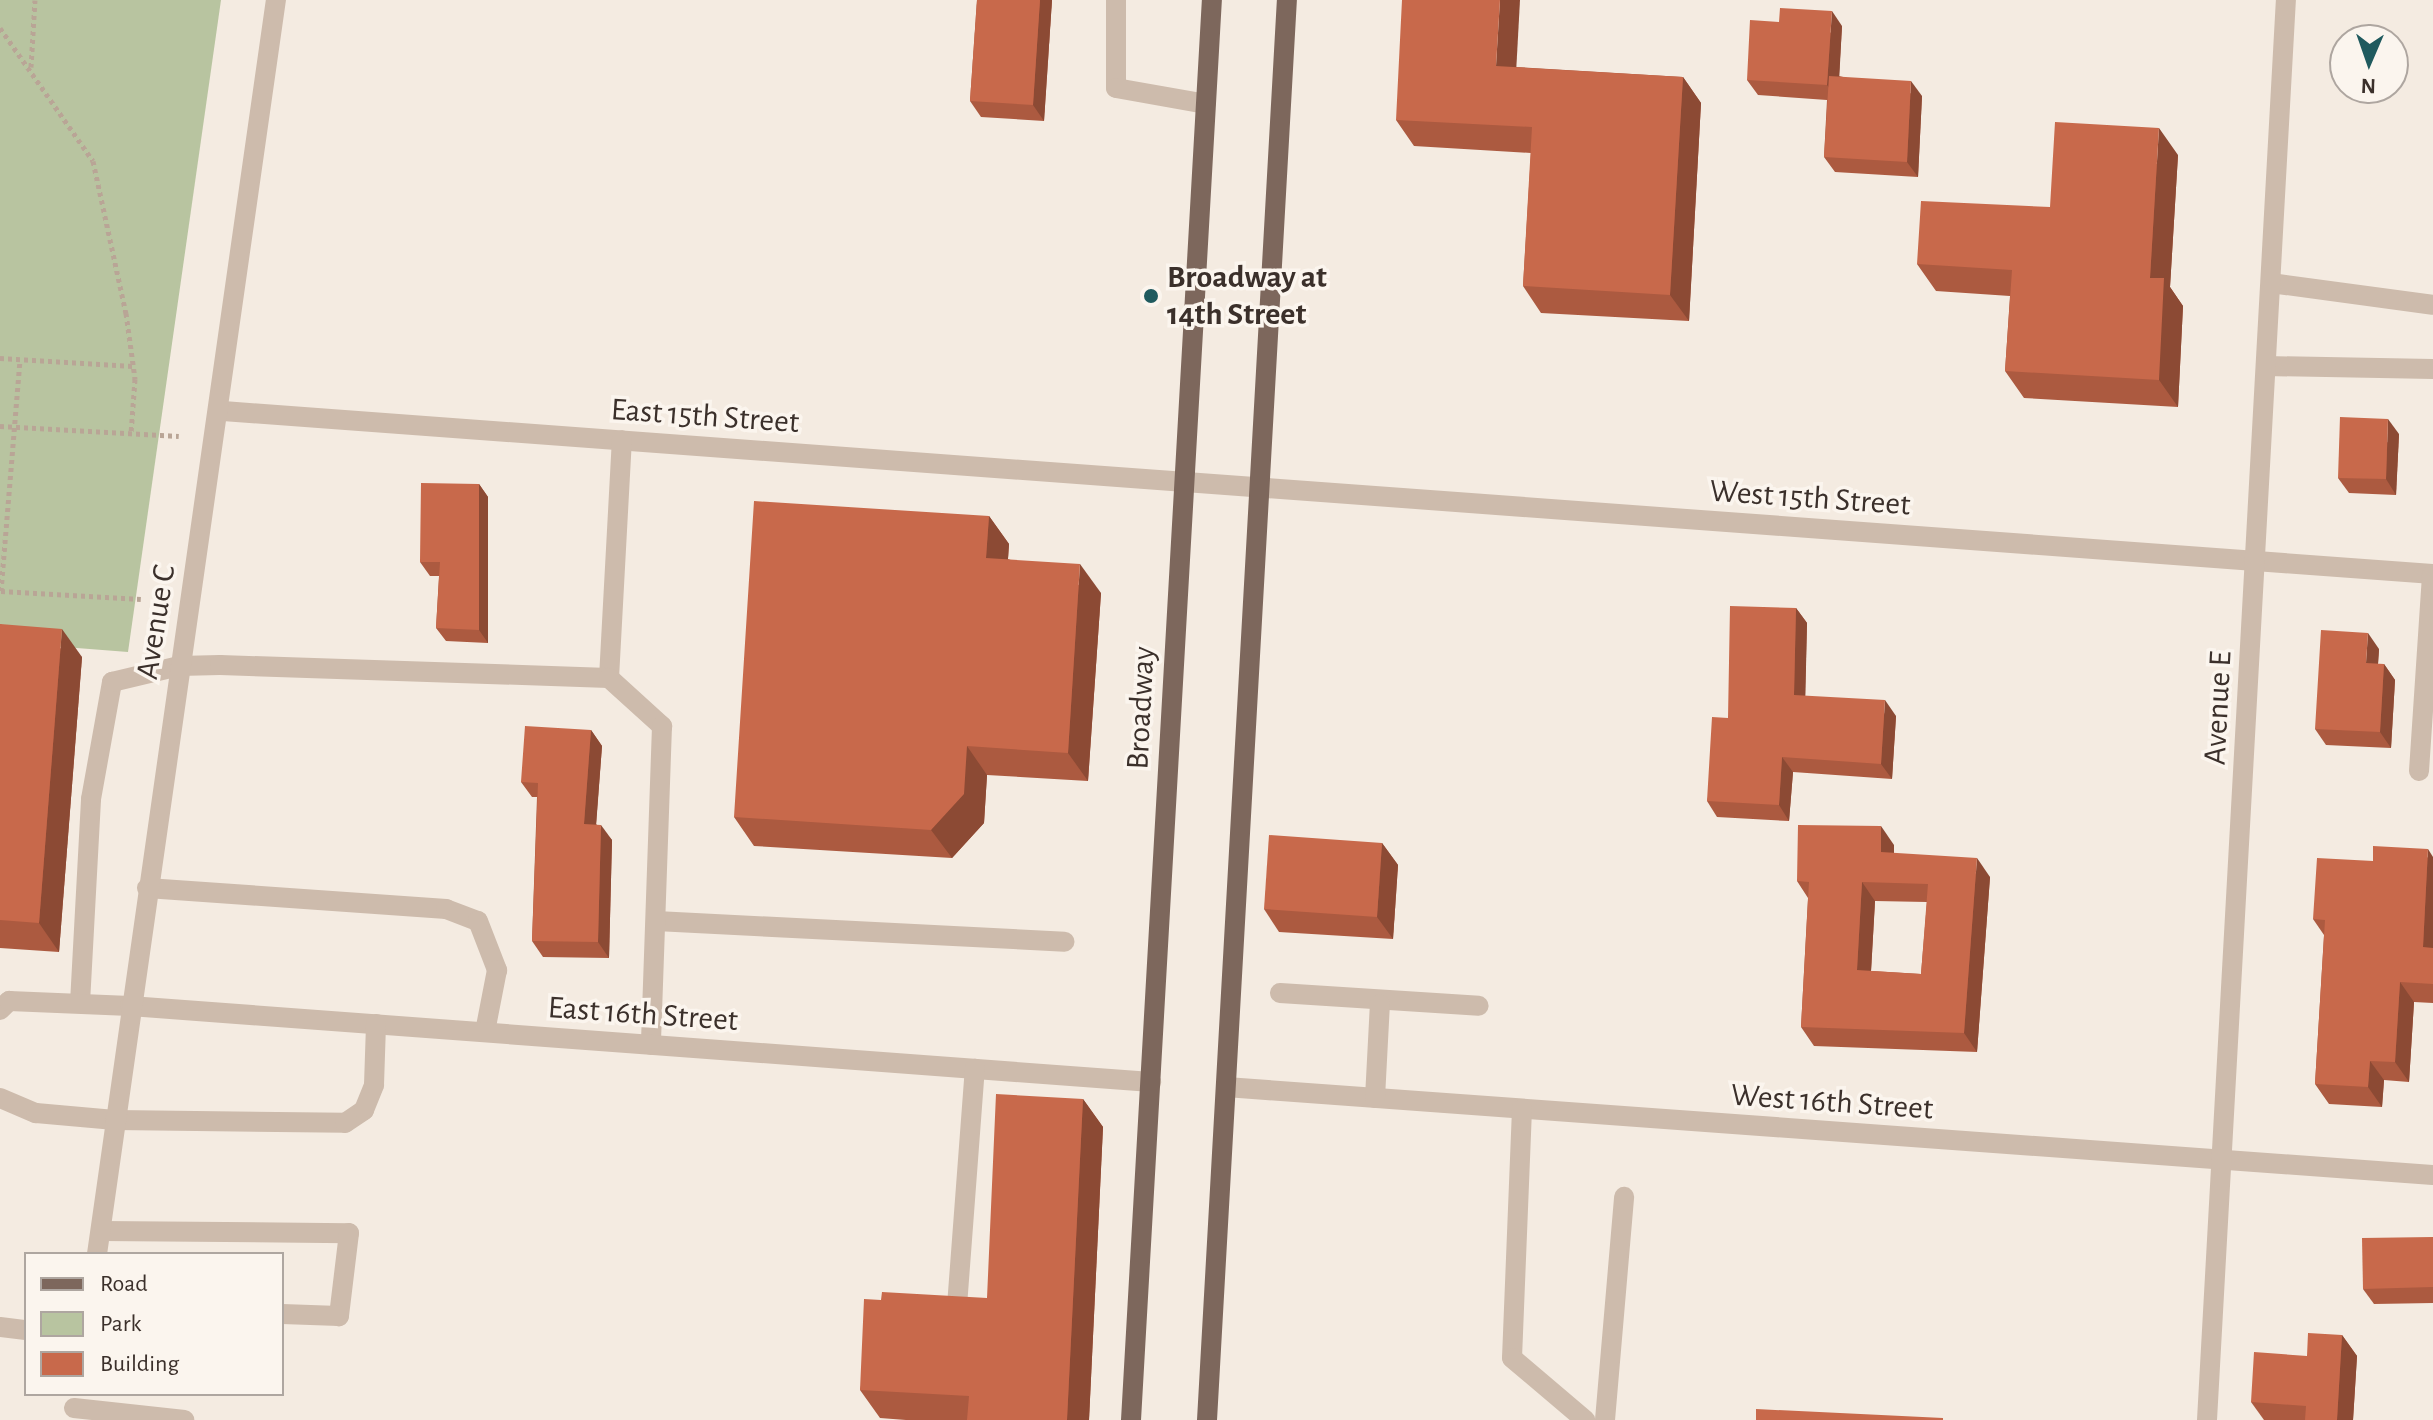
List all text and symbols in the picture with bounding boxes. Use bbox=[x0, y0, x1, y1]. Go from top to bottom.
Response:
north arrow bbox=[2329, 24, 2409, 104]
text: N bbox=[2360, 75, 2376, 97]
place label: Broadway at 14th Street bbox=[1167, 259, 1327, 334]
marker: Broadway at 14th Street bbox=[1142, 287, 1160, 305]
street label: East 15th Street bbox=[610, 390, 800, 442]
street label: West 15th Street bbox=[1708, 472, 1912, 524]
street label: Avenue C bbox=[128, 562, 184, 682]
street label: Broadway bbox=[1119, 645, 1163, 771]
street label: Avenue E bbox=[2196, 650, 2240, 766]
street label: East 16th Street bbox=[547, 988, 739, 1040]
street label: West 16th Street bbox=[1730, 1076, 1934, 1128]
legend bbox=[24, 1252, 284, 1396]
text: Road bbox=[100, 1272, 148, 1296]
text: Park bbox=[100, 1312, 141, 1336]
text: Building bbox=[100, 1352, 179, 1376]

